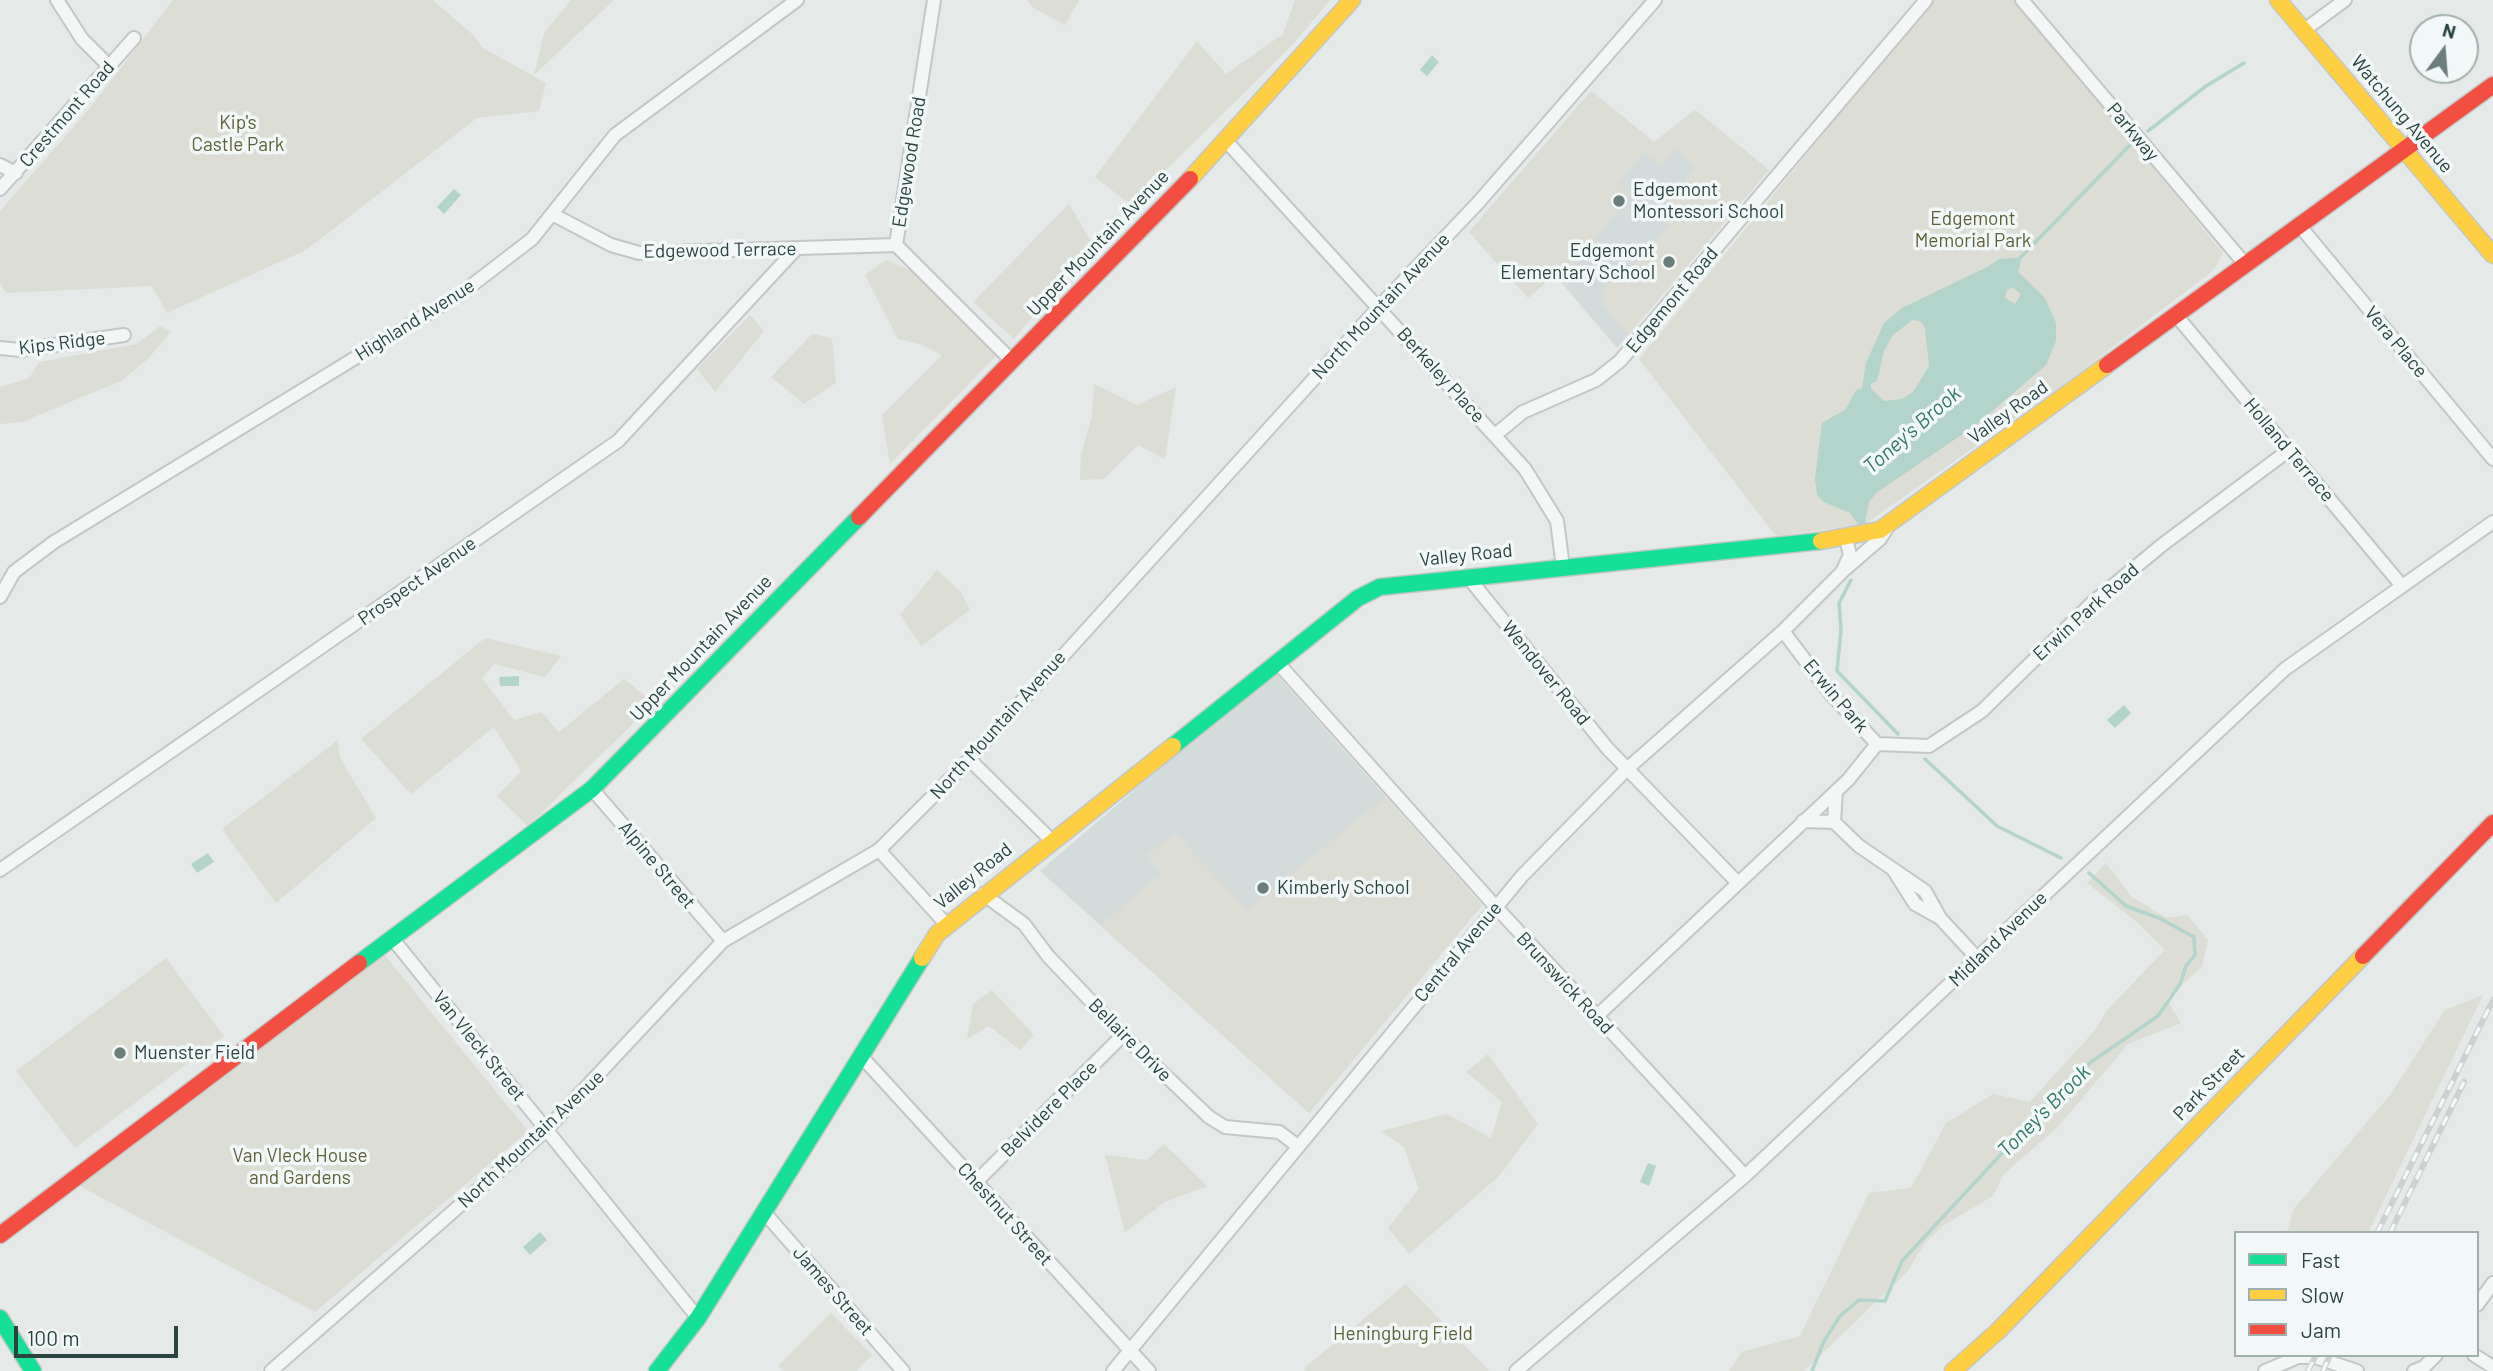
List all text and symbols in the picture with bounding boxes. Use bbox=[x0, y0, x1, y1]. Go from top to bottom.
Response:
north arrow bbox=[2409, 14, 2479, 84]
text: N bbox=[2440, 17, 2459, 43]
street label: Watchung Avenue bbox=[2346, 50, 2458, 178]
street label: Crestmont Road bbox=[15, 56, 119, 172]
street label: Edgewood Road bbox=[887, 95, 931, 229]
street label: Parkway bbox=[2102, 98, 2164, 166]
park label: Kip's Castle Park bbox=[192, 112, 284, 156]
street label: Upper Mountain Avenue bbox=[1022, 165, 1174, 321]
place label: Edgemont Montessori School bbox=[1633, 179, 1784, 223]
marker: Edgemont Montessori School bbox=[1611, 193, 1627, 209]
park label: Edgemont Memorial Park bbox=[1915, 208, 2031, 252]
street label: North Mountain Avenue bbox=[1307, 228, 1455, 384]
street label: Edgewood Terrace bbox=[643, 237, 797, 263]
place label: Edgemont Elementary School bbox=[1500, 240, 1655, 284]
street label: Edgemont Road bbox=[1621, 242, 1723, 358]
marker: Edgemont Elementary School bbox=[1661, 254, 1677, 270]
street label: Highland Avenue bbox=[351, 274, 479, 366]
street label: Vera Place bbox=[2360, 302, 2432, 382]
street label: Berkeley Place bbox=[1392, 323, 1490, 427]
street label: Kips Ridge bbox=[17, 326, 107, 360]
street label: Valley Road bbox=[1964, 375, 2052, 449]
water label: Toney's Brook bbox=[1858, 381, 1966, 479]
street label: Holland Terrace bbox=[2239, 393, 2339, 507]
street label: Prospect Avenue bbox=[354, 532, 480, 630]
street label: Valley Road bbox=[1418, 539, 1514, 571]
street label: Erwin Park Road bbox=[2028, 558, 2144, 666]
street label: Upper Mountain Avenue bbox=[625, 570, 777, 726]
street label: Wendover Road bbox=[1497, 616, 1595, 730]
street label: North Mountain Avenue bbox=[925, 646, 1071, 804]
street label: Erwin Park bbox=[1799, 655, 1873, 737]
street label: Alpine Street bbox=[614, 817, 700, 913]
street label: Valley Road bbox=[930, 838, 1016, 914]
place label: Kimberly School bbox=[1277, 877, 1410, 899]
marker: Kimberly School bbox=[1255, 880, 1271, 896]
street label: Midland Avenue bbox=[1944, 886, 2052, 992]
street label: Central Avenue bbox=[1409, 897, 1507, 1007]
street label: Brunswick Road bbox=[1512, 927, 1618, 1039]
street label: Van Vleck Street bbox=[428, 986, 530, 1106]
street label: Bellaire Drive bbox=[1084, 994, 1176, 1086]
place label: Muenster Field bbox=[134, 1042, 255, 1064]
street label: Park Street bbox=[2168, 1043, 2250, 1125]
marker: Muenster Field bbox=[112, 1045, 128, 1061]
street label: Belvidere Place bbox=[996, 1056, 1102, 1162]
water label: Toney's Brook bbox=[1992, 1059, 2096, 1163]
street label: North Mountain Avenue bbox=[453, 1065, 609, 1213]
park label: Van Vleck House and Gardens bbox=[232, 1145, 368, 1189]
street label: Chestnut Street bbox=[953, 1158, 1057, 1270]
legend bbox=[2234, 1231, 2479, 1357]
street label: James Street bbox=[788, 1242, 878, 1340]
text: Fast bbox=[2301, 1247, 2341, 1272]
text: Slow bbox=[2301, 1282, 2344, 1307]
scale bar bbox=[18, 1312, 182, 1356]
text: Jam bbox=[2301, 1317, 2341, 1342]
park label: Heningburg Field bbox=[1333, 1323, 1473, 1345]
text: 100 m bbox=[27, 1325, 80, 1350]

